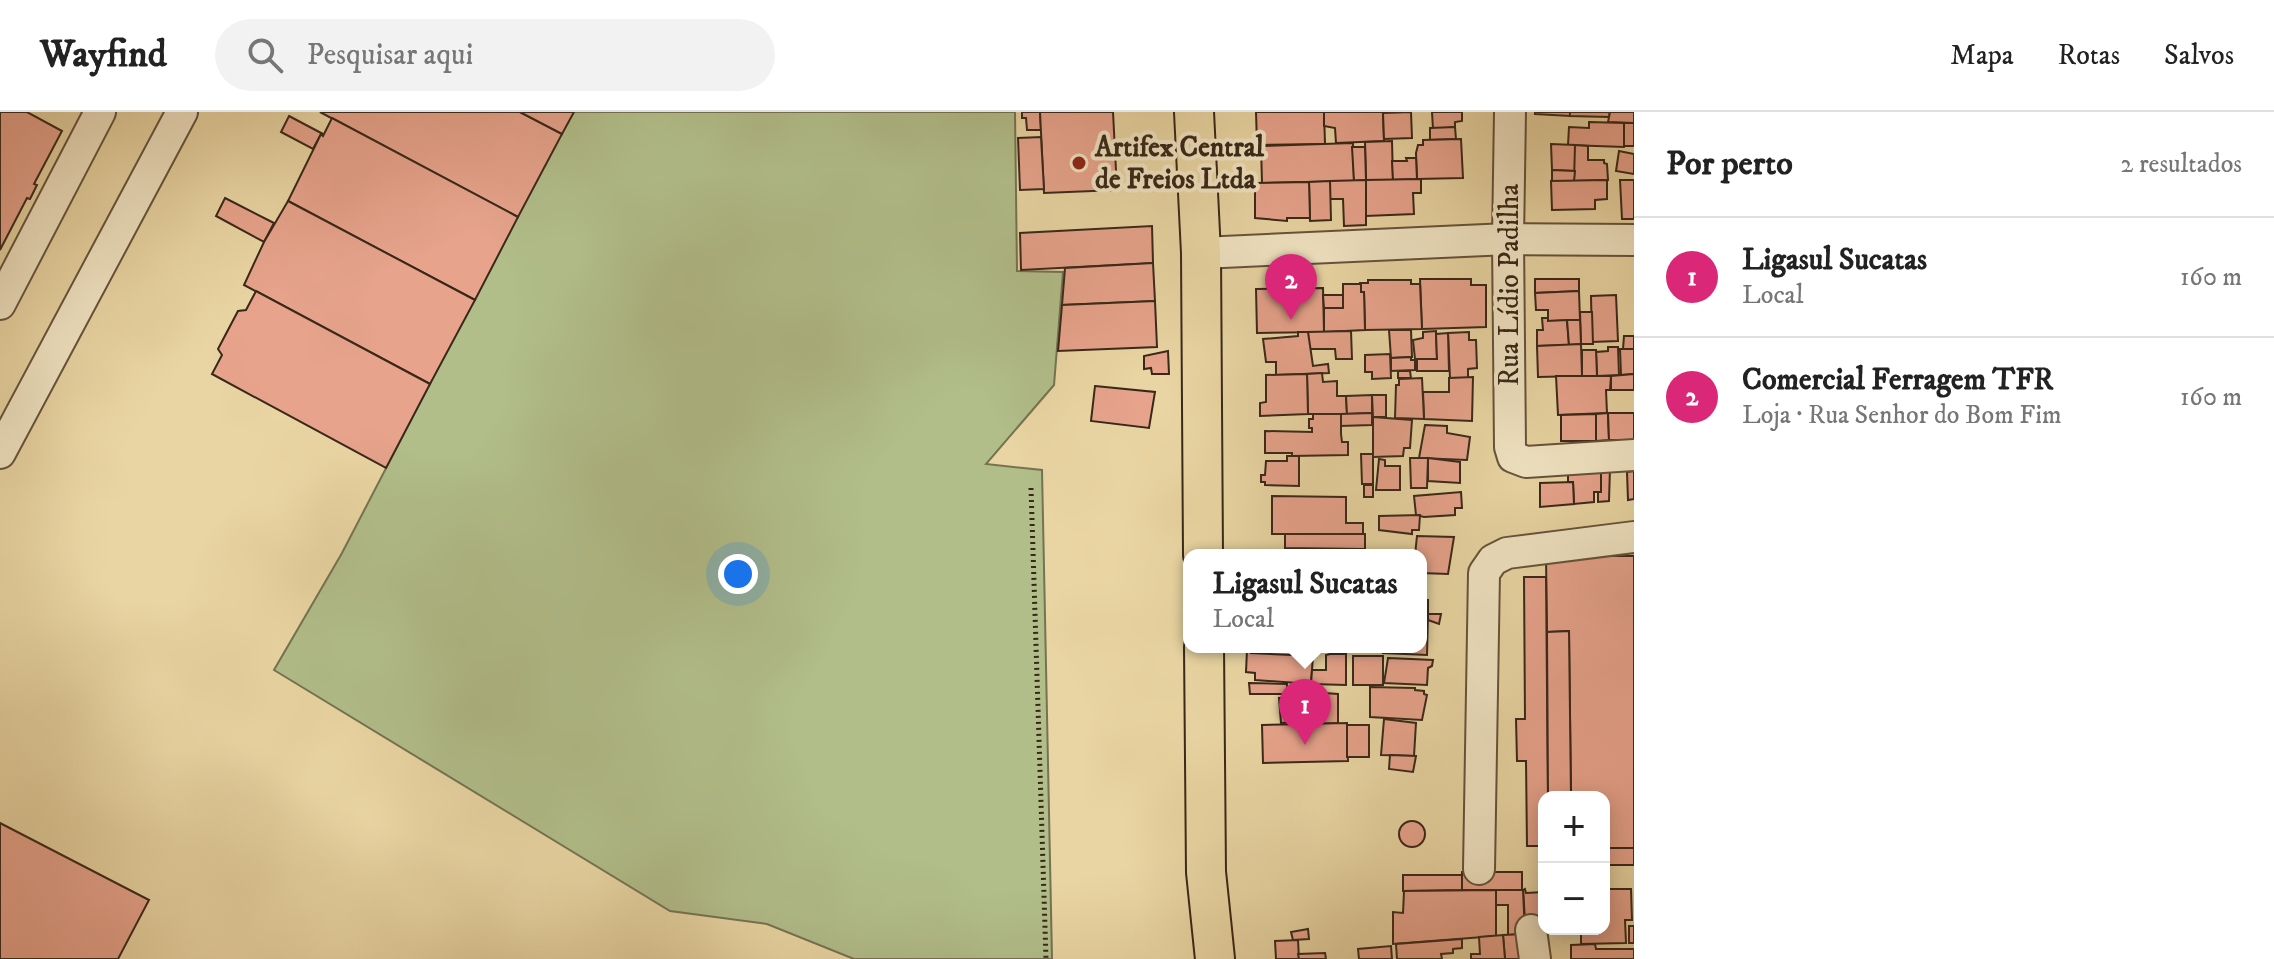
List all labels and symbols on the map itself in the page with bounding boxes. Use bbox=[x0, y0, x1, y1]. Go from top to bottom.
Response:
place label: Artifex Central de Freios Ltda bbox=[1094, 130, 1265, 197]
marker: Artifex Central de Freios Ltda bbox=[1070, 154, 1088, 172]
street label: Rua Lídio Padilha bbox=[1492, 184, 1527, 386]
pin: 2 bbox=[1265, 254, 1317, 320]
your location bbox=[718, 554, 758, 594]
pin: 1 bbox=[1279, 679, 1331, 745]

